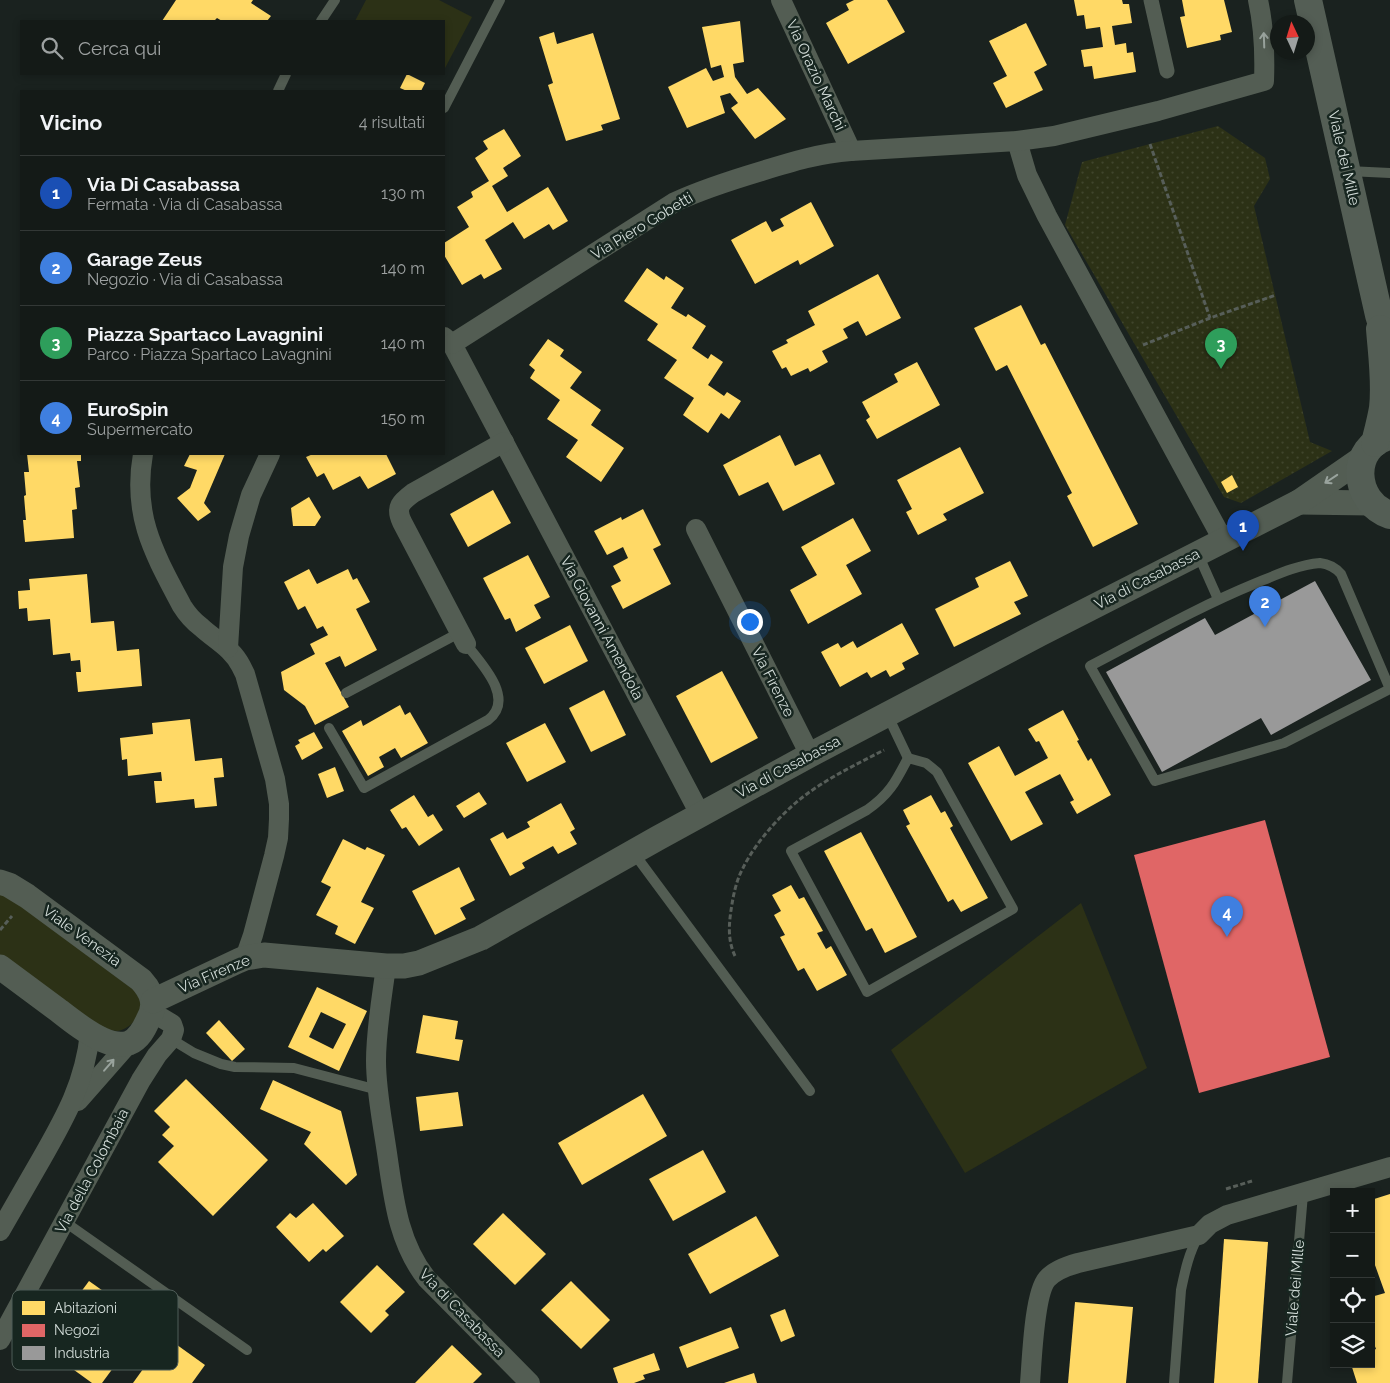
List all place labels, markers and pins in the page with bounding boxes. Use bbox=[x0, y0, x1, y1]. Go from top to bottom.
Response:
pin: 3 bbox=[1205, 328, 1237, 369]
pin: 1 bbox=[1227, 510, 1259, 551]
pin: 2 bbox=[1249, 586, 1281, 627]
pin: 4 bbox=[1211, 896, 1243, 937]

